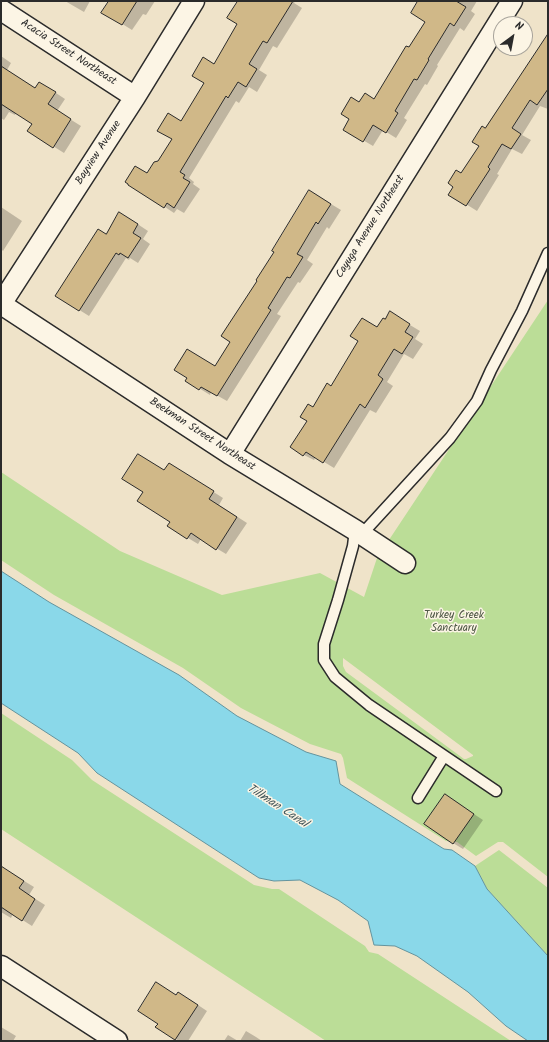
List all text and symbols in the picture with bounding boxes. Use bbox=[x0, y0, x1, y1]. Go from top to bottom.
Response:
north arrow bbox=[493, 16, 533, 56]
street label: Acacia Street Northeast bbox=[18, 17, 118, 89]
text: N bbox=[511, 17, 527, 36]
street label: Bayview Avenue bbox=[73, 118, 125, 188]
street label: Cayuga Avenue Northeast bbox=[334, 173, 408, 281]
street label: Beekman Street Northeast bbox=[146, 396, 258, 474]
park label: Turkey Creek Sanctuary bbox=[424, 609, 484, 635]
water label: Tillman Canal bbox=[244, 782, 310, 832]

